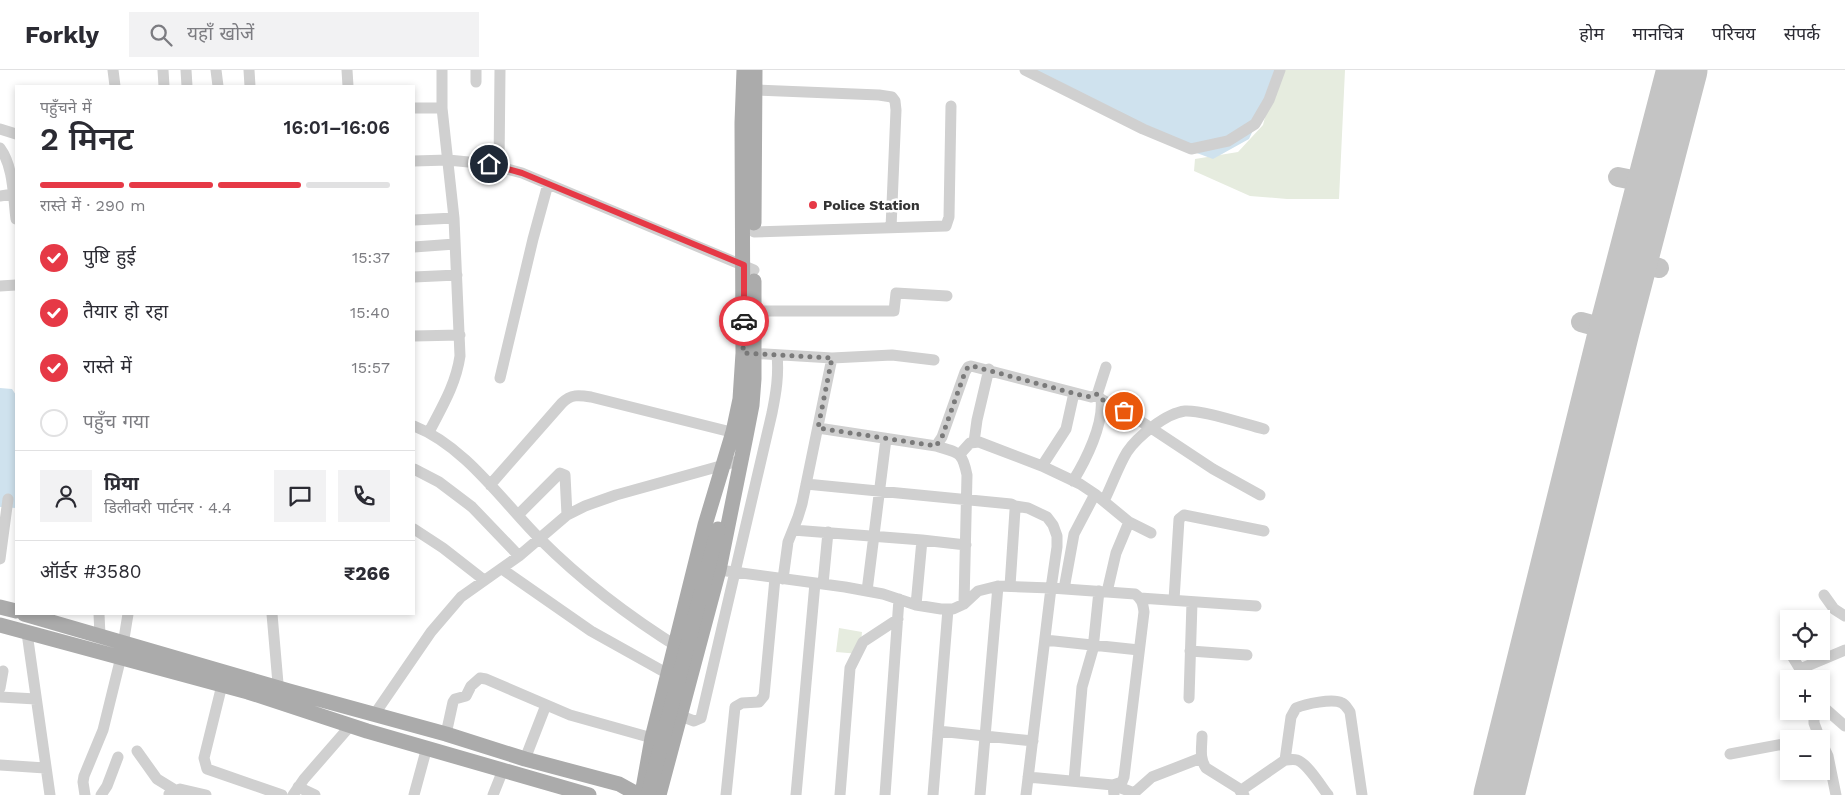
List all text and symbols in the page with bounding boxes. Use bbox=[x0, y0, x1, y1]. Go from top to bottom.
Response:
search box bbox=[129, 12, 479, 57]
text: Forkly bbox=[25, 21, 99, 49]
icon: search bbox=[147, 21, 175, 49]
text: यहाँ खोजें bbox=[187, 22, 254, 45]
text: होम bbox=[1579, 23, 1604, 44]
text: मानचित्र bbox=[1632, 23, 1684, 44]
text: परिचय bbox=[1712, 23, 1756, 44]
text: संपर्क bbox=[1784, 23, 1820, 44]
text: पहुँचने में bbox=[40, 98, 92, 117]
text: 16:01–16:06 bbox=[284, 116, 390, 139]
text: 2 मिनट bbox=[40, 120, 134, 158]
pin bbox=[468, 143, 510, 185]
icon: home bbox=[475, 150, 503, 178]
text: रास्ते में · 290 m bbox=[40, 196, 145, 215]
place label: Police Station bbox=[823, 197, 920, 213]
marker: Police Station bbox=[807, 199, 819, 211]
icon: check bbox=[40, 244, 68, 272]
text: पुष्टि हुई bbox=[83, 245, 136, 268]
text: 15:37 bbox=[352, 248, 390, 267]
courier bbox=[719, 296, 769, 346]
icon: check bbox=[40, 299, 68, 327]
text: तैयार हो रहा bbox=[83, 300, 168, 323]
text: 15:40 bbox=[350, 303, 390, 322]
icon: car bbox=[730, 307, 758, 335]
icon: check bbox=[40, 354, 68, 382]
text: रास्ते में bbox=[83, 355, 132, 378]
text: 15:57 bbox=[351, 358, 390, 377]
pin bbox=[1103, 390, 1145, 432]
icon: bag bbox=[1110, 397, 1138, 425]
text: पहुँच गया bbox=[83, 410, 149, 433]
button: person bbox=[40, 470, 92, 522]
button: chat bbox=[274, 470, 326, 522]
button: phone bbox=[338, 470, 390, 522]
text: प्रिया bbox=[104, 472, 139, 495]
text: डिलीवरी पार्टनर · 4.4 bbox=[104, 498, 231, 517]
text: ऑर्डर #3580 bbox=[40, 560, 142, 583]
text: ₹266 bbox=[344, 562, 390, 585]
map controls bbox=[1780, 610, 1830, 780]
button: locate bbox=[1780, 610, 1830, 660]
button: + bbox=[1780, 670, 1830, 720]
button: − bbox=[1780, 730, 1830, 780]

